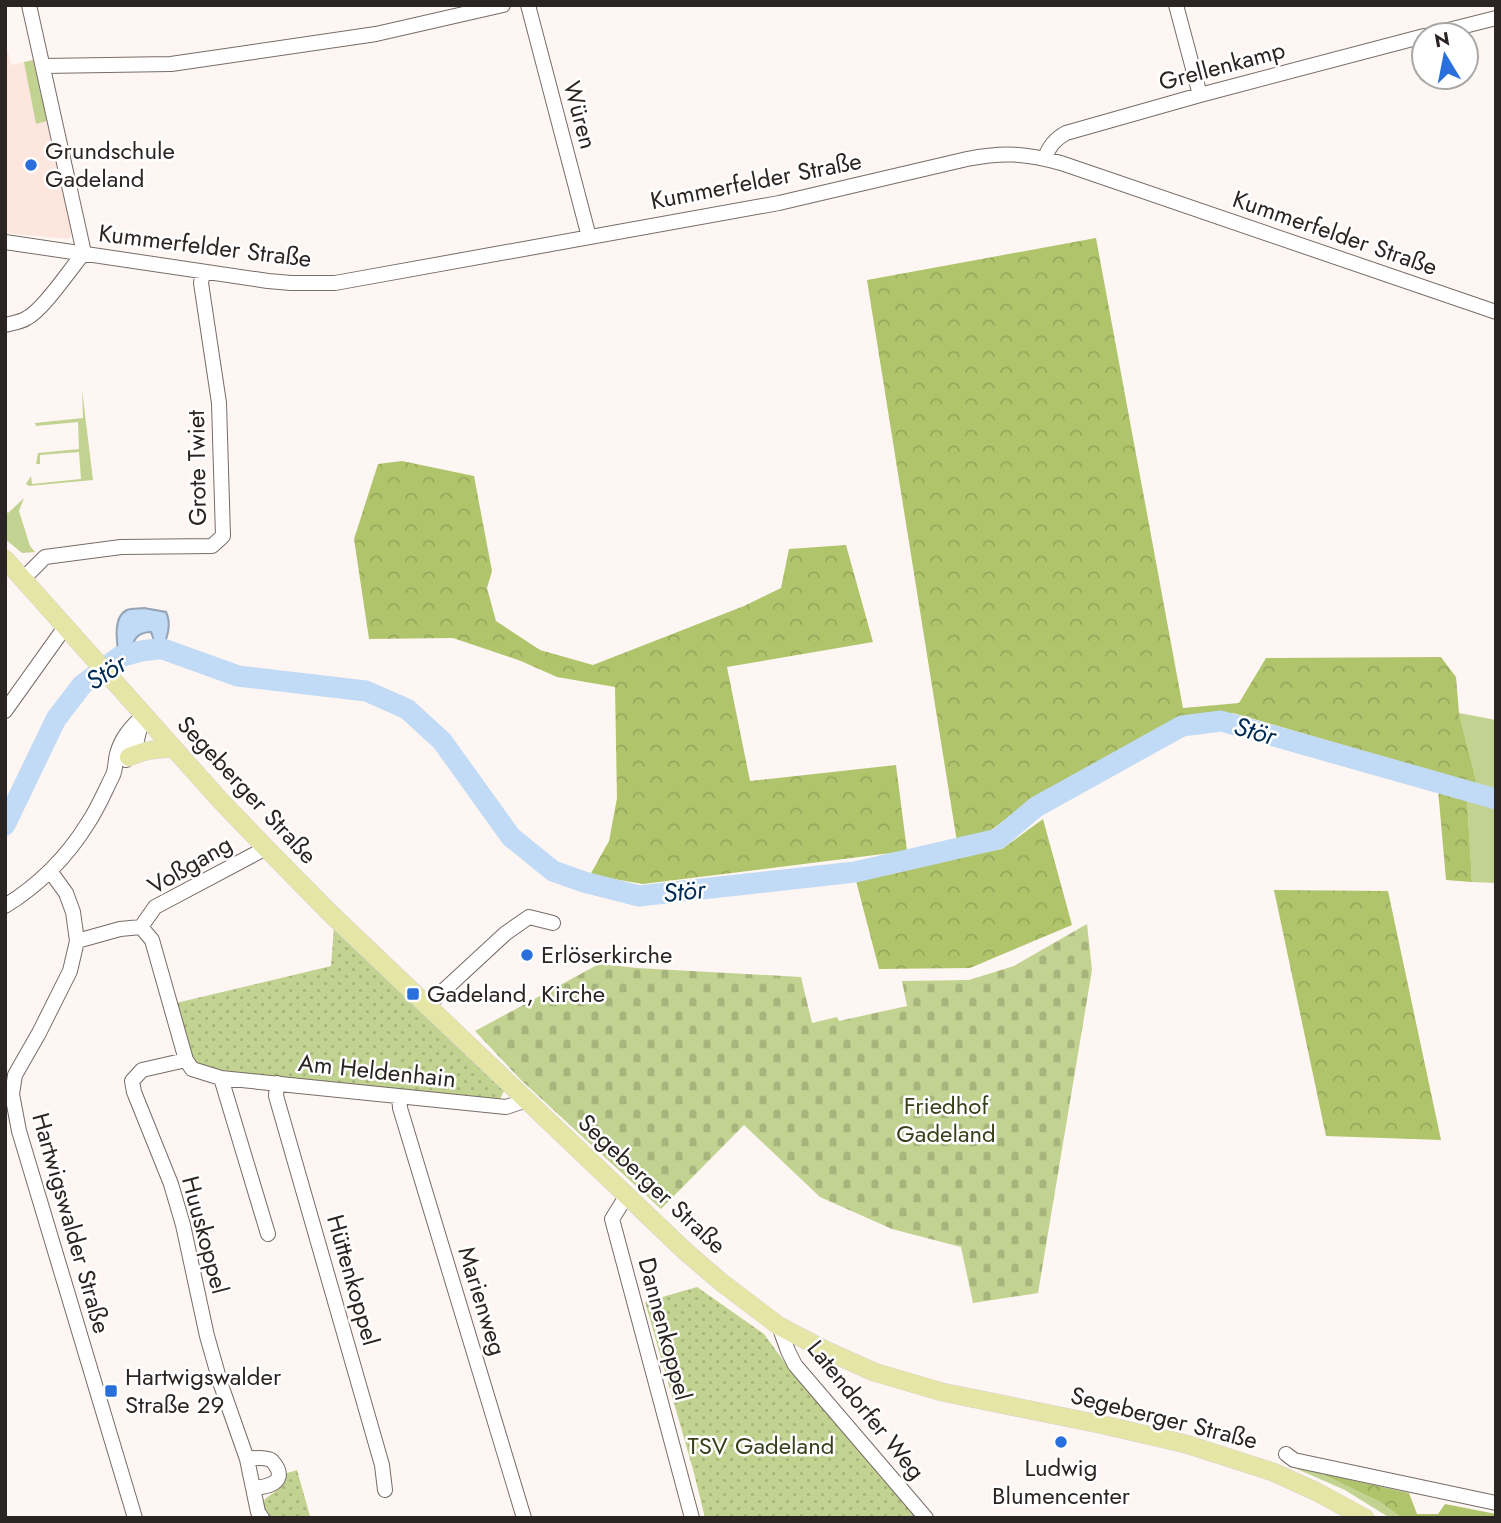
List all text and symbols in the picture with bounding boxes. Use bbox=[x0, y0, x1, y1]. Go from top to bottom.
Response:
north arrow bbox=[1410, 21, 1480, 91]
text: N bbox=[1432, 25, 1452, 54]
street label: Grellenkamp bbox=[1155, 32, 1289, 99]
street label: Würen bbox=[555, 77, 606, 153]
place label: Grundschule Gadeland bbox=[45, 133, 175, 196]
street label: Kummerfelder Straße bbox=[647, 143, 864, 218]
marker: Grundschule Gadeland bbox=[23, 157, 39, 173]
street label: Kummerfelder Straße bbox=[1228, 181, 1442, 284]
street label: Kummerfelder Straße bbox=[97, 215, 314, 276]
street label: Grote Twiet bbox=[178, 409, 215, 526]
water label: Stör bbox=[78, 644, 135, 699]
water label: Stör bbox=[1229, 707, 1282, 755]
street label: Segeberger Straße bbox=[169, 708, 325, 872]
street label: Voßgang bbox=[141, 826, 238, 903]
water label: Stör bbox=[661, 870, 708, 912]
place label: Erlöserkirche bbox=[541, 937, 672, 972]
marker: Erlöserkirche bbox=[519, 947, 535, 963]
place label: Gadeland, Kirche bbox=[427, 976, 605, 1011]
marker: Gadeland, Kirche bbox=[405, 986, 421, 1002]
street label: Am Heldenhain bbox=[296, 1045, 458, 1096]
park label: Friedhof Gadeland bbox=[896, 1088, 996, 1151]
street label: Segeberger Straße bbox=[570, 1106, 734, 1262]
street label: Hartwigswalder Straße bbox=[23, 1108, 120, 1337]
street label: Huuskoppel bbox=[173, 1172, 238, 1298]
street label: Hüttenkoppel bbox=[318, 1210, 389, 1349]
street label: Marienweg bbox=[449, 1242, 516, 1360]
street label: Dannenkoppel bbox=[630, 1254, 701, 1404]
street label: Latendorfer Weg bbox=[799, 1332, 934, 1487]
place label: Hartwigswalder Straße 29 bbox=[125, 1359, 282, 1422]
street label: Segeberger Straße bbox=[1067, 1377, 1261, 1458]
marker: Hartwigswalder Straße 29 bbox=[103, 1383, 119, 1399]
park label: TSV Gadeland bbox=[688, 1428, 834, 1463]
marker: Ludwig Blumencenter bbox=[1053, 1434, 1069, 1450]
place label: Ludwig Blumencenter bbox=[992, 1450, 1131, 1513]

